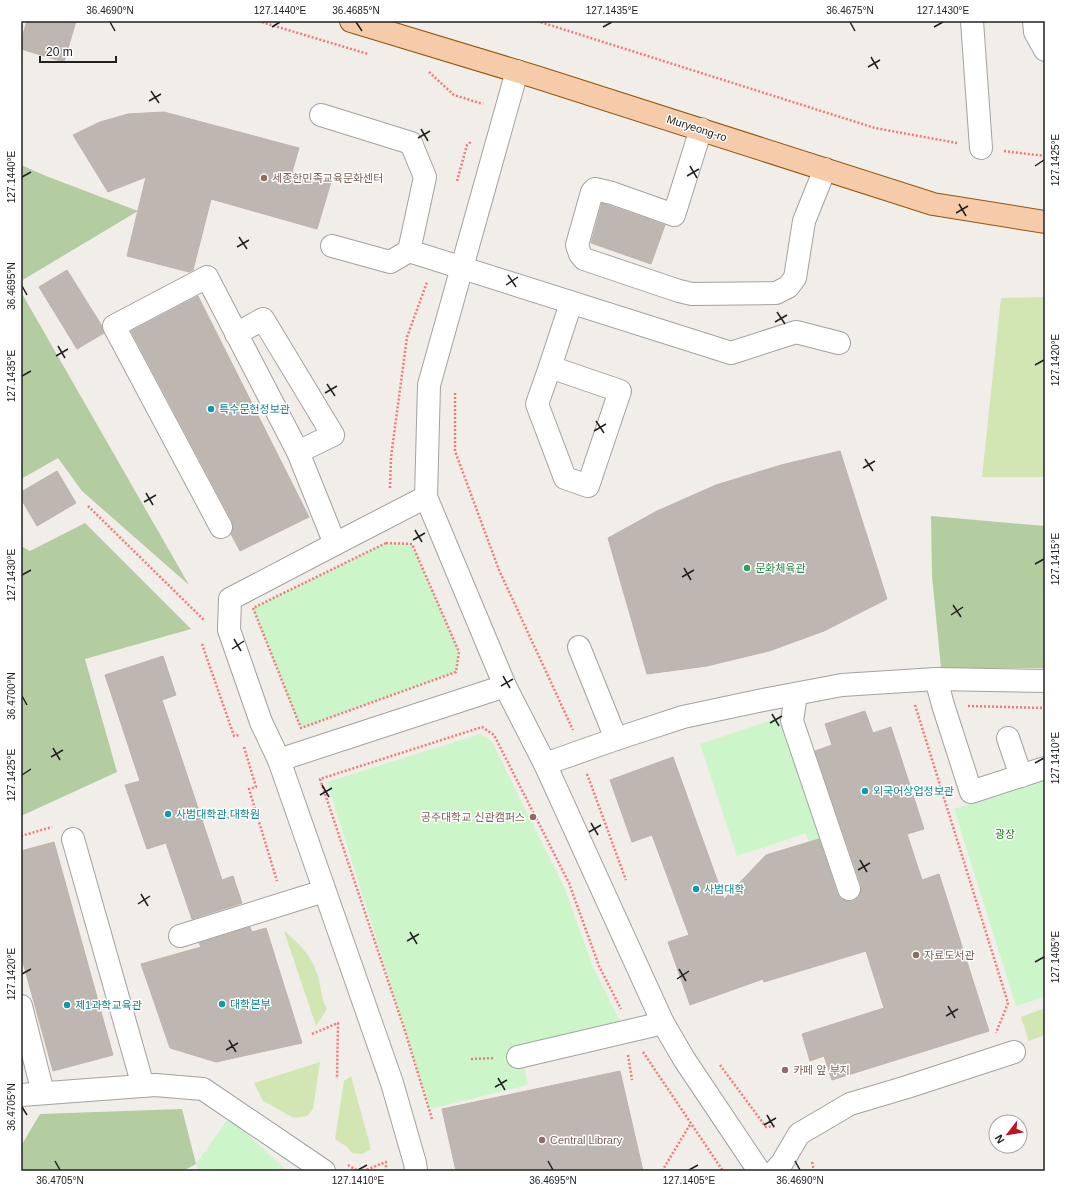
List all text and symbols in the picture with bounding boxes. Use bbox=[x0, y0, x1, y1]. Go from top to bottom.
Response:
text: 36.4690°N bbox=[86, 5, 134, 16]
text: 127.1440°E bbox=[254, 5, 307, 16]
text: 36.4685°N bbox=[332, 5, 380, 16]
text: 127.1435°E bbox=[586, 5, 639, 16]
text: 36.4675°N bbox=[826, 5, 874, 16]
text: 127.1430°E bbox=[917, 5, 970, 16]
scale bar bbox=[40, 38, 116, 64]
text: 20 m bbox=[46, 45, 73, 59]
street label: Muryeong-ro bbox=[665, 113, 729, 143]
text: 127.1425°E bbox=[1050, 133, 1061, 186]
text: 127.1440°E bbox=[6, 150, 17, 203]
place label: 세종한민족교육문화센터 bbox=[272, 172, 383, 184]
marker: 세종한민족교육문화센터 bbox=[259, 173, 269, 183]
text: 36.4695°N bbox=[6, 262, 17, 310]
text: 127.1420°E bbox=[1050, 333, 1061, 386]
text: 127.1435°E bbox=[6, 349, 17, 402]
place label: 특수문헌정보관 bbox=[219, 403, 290, 415]
marker: 특수문헌정보관 bbox=[206, 404, 216, 414]
text: 127.1415°E bbox=[1050, 532, 1061, 585]
text: 127.1430°E bbox=[6, 548, 17, 601]
place label: 문화체육관 bbox=[755, 562, 806, 574]
marker: 문화체육관 bbox=[742, 563, 752, 573]
text: 36.4700°N bbox=[6, 672, 17, 720]
text: 127.1410°E bbox=[1050, 731, 1061, 784]
text: 127.1425°E bbox=[6, 748, 17, 801]
place label: 외국어상업정보관 bbox=[873, 785, 954, 797]
marker: 외국어상업정보관 bbox=[860, 786, 870, 796]
place label: 사범대학관,대학원 bbox=[176, 808, 260, 820]
marker: 사범대학관,대학원 bbox=[163, 809, 173, 819]
place label: 공주대학교 신관캠퍼스 bbox=[421, 811, 525, 823]
marker: 공주대학교 신관캠퍼스 bbox=[528, 812, 538, 822]
park label: 광장 bbox=[995, 828, 1015, 840]
place label: 사범대학 bbox=[704, 883, 744, 895]
marker: 사범대학 bbox=[691, 884, 701, 894]
text: 127.1405°E bbox=[1050, 930, 1061, 983]
text: 127.1420°E bbox=[6, 947, 17, 1000]
place label: 자료도서관 bbox=[924, 949, 975, 961]
marker: 자료도서관 bbox=[911, 950, 921, 960]
place label: 대학본부 bbox=[230, 998, 270, 1010]
place label: 제1과학교육관 bbox=[75, 999, 142, 1011]
marker: 대학본부 bbox=[217, 999, 227, 1009]
marker: 제1과학교육관 bbox=[62, 1000, 72, 1010]
place label: 카페 앞 부지 bbox=[793, 1064, 850, 1076]
marker: 카페 앞 부지 bbox=[780, 1065, 790, 1075]
text: 36.4705°N bbox=[6, 1083, 17, 1131]
north arrow bbox=[988, 1114, 1028, 1154]
text: N bbox=[992, 1133, 1007, 1146]
place label: Central Library bbox=[550, 1134, 623, 1146]
marker: Central Library bbox=[537, 1135, 547, 1145]
text: 36.4705°N bbox=[36, 1175, 84, 1186]
text: 127.1410°E bbox=[332, 1175, 385, 1186]
text: 36.4695°N bbox=[529, 1175, 577, 1186]
text: 127.1405°E bbox=[663, 1175, 716, 1186]
text: 36.4690°N bbox=[776, 1175, 824, 1186]

